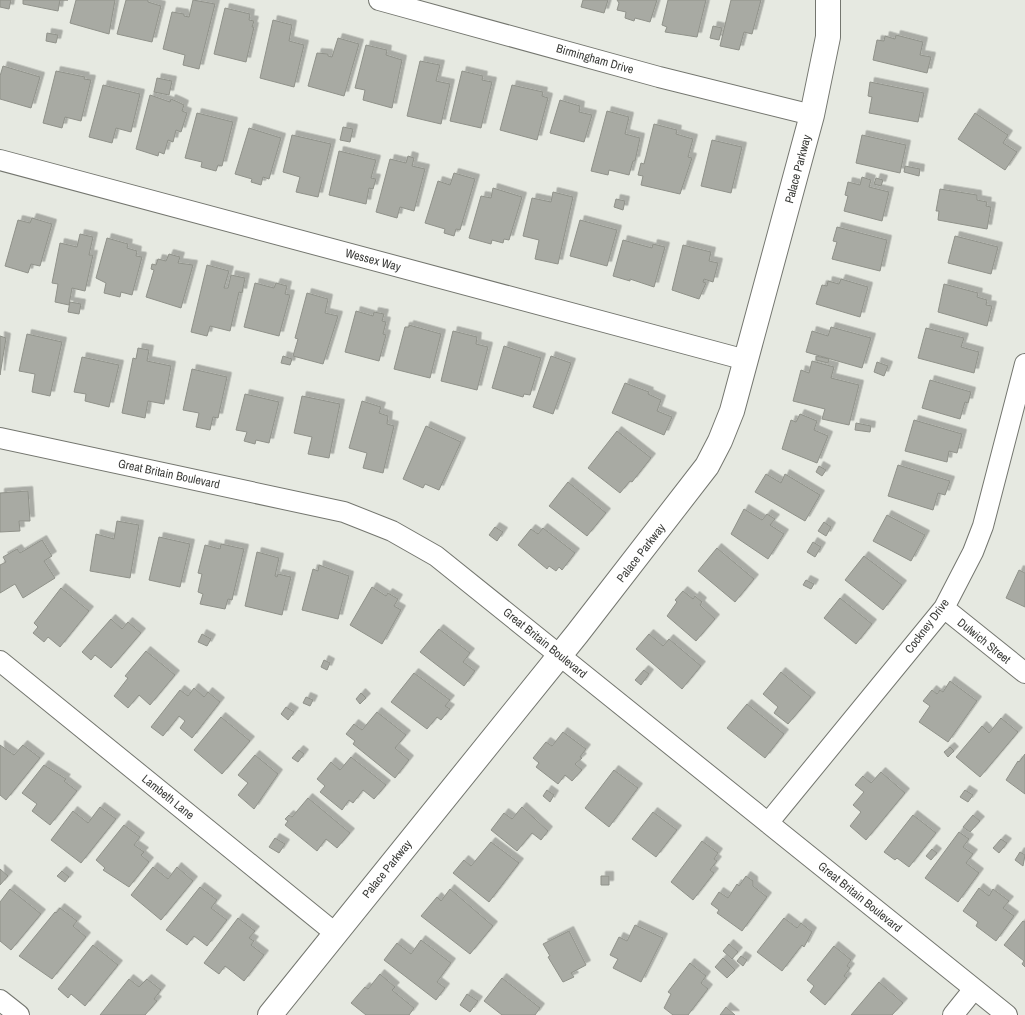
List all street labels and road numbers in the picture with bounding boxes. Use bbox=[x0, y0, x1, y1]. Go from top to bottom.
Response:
street label: Birmingham Drive bbox=[554, 40, 636, 78]
street label: Palace Parkway bbox=[781, 133, 815, 205]
street label: Wessex Way bbox=[343, 245, 403, 275]
street label: Great Britain Boulevard bbox=[117, 455, 221, 493]
street label: Palace Parkway bbox=[613, 520, 669, 586]
street label: Cockney Drive bbox=[901, 595, 953, 657]
street label: Great Britain Boulevard bbox=[500, 604, 590, 682]
street label: Dulwich Street bbox=[954, 615, 1014, 668]
street label: Lambeth Lane bbox=[139, 771, 197, 823]
street label: Palace Parkway bbox=[359, 836, 415, 901]
street label: Great Britain Boulevard bbox=[815, 858, 905, 936]

